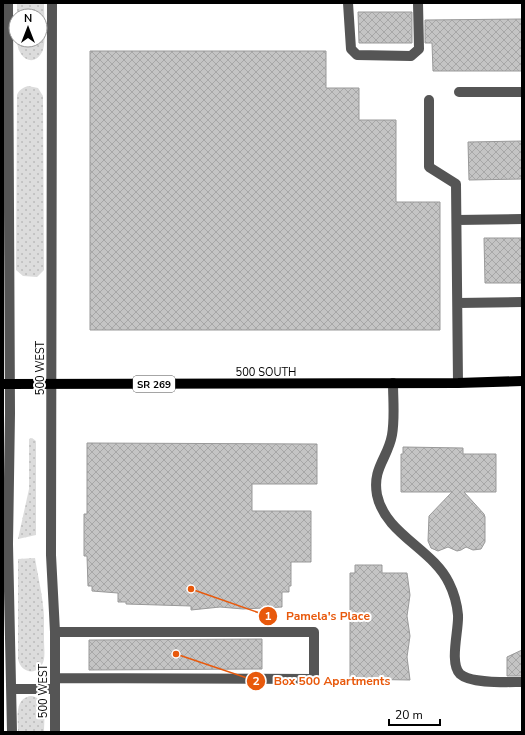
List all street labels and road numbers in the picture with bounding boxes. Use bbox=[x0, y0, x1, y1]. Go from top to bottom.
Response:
street label: 500 WEST bbox=[33, 340, 48, 395]
street label: 500 SOUTH bbox=[236, 365, 296, 380]
road number: SR 269 bbox=[133, 376, 175, 392]
street label: 500 WEST bbox=[36, 663, 51, 718]

